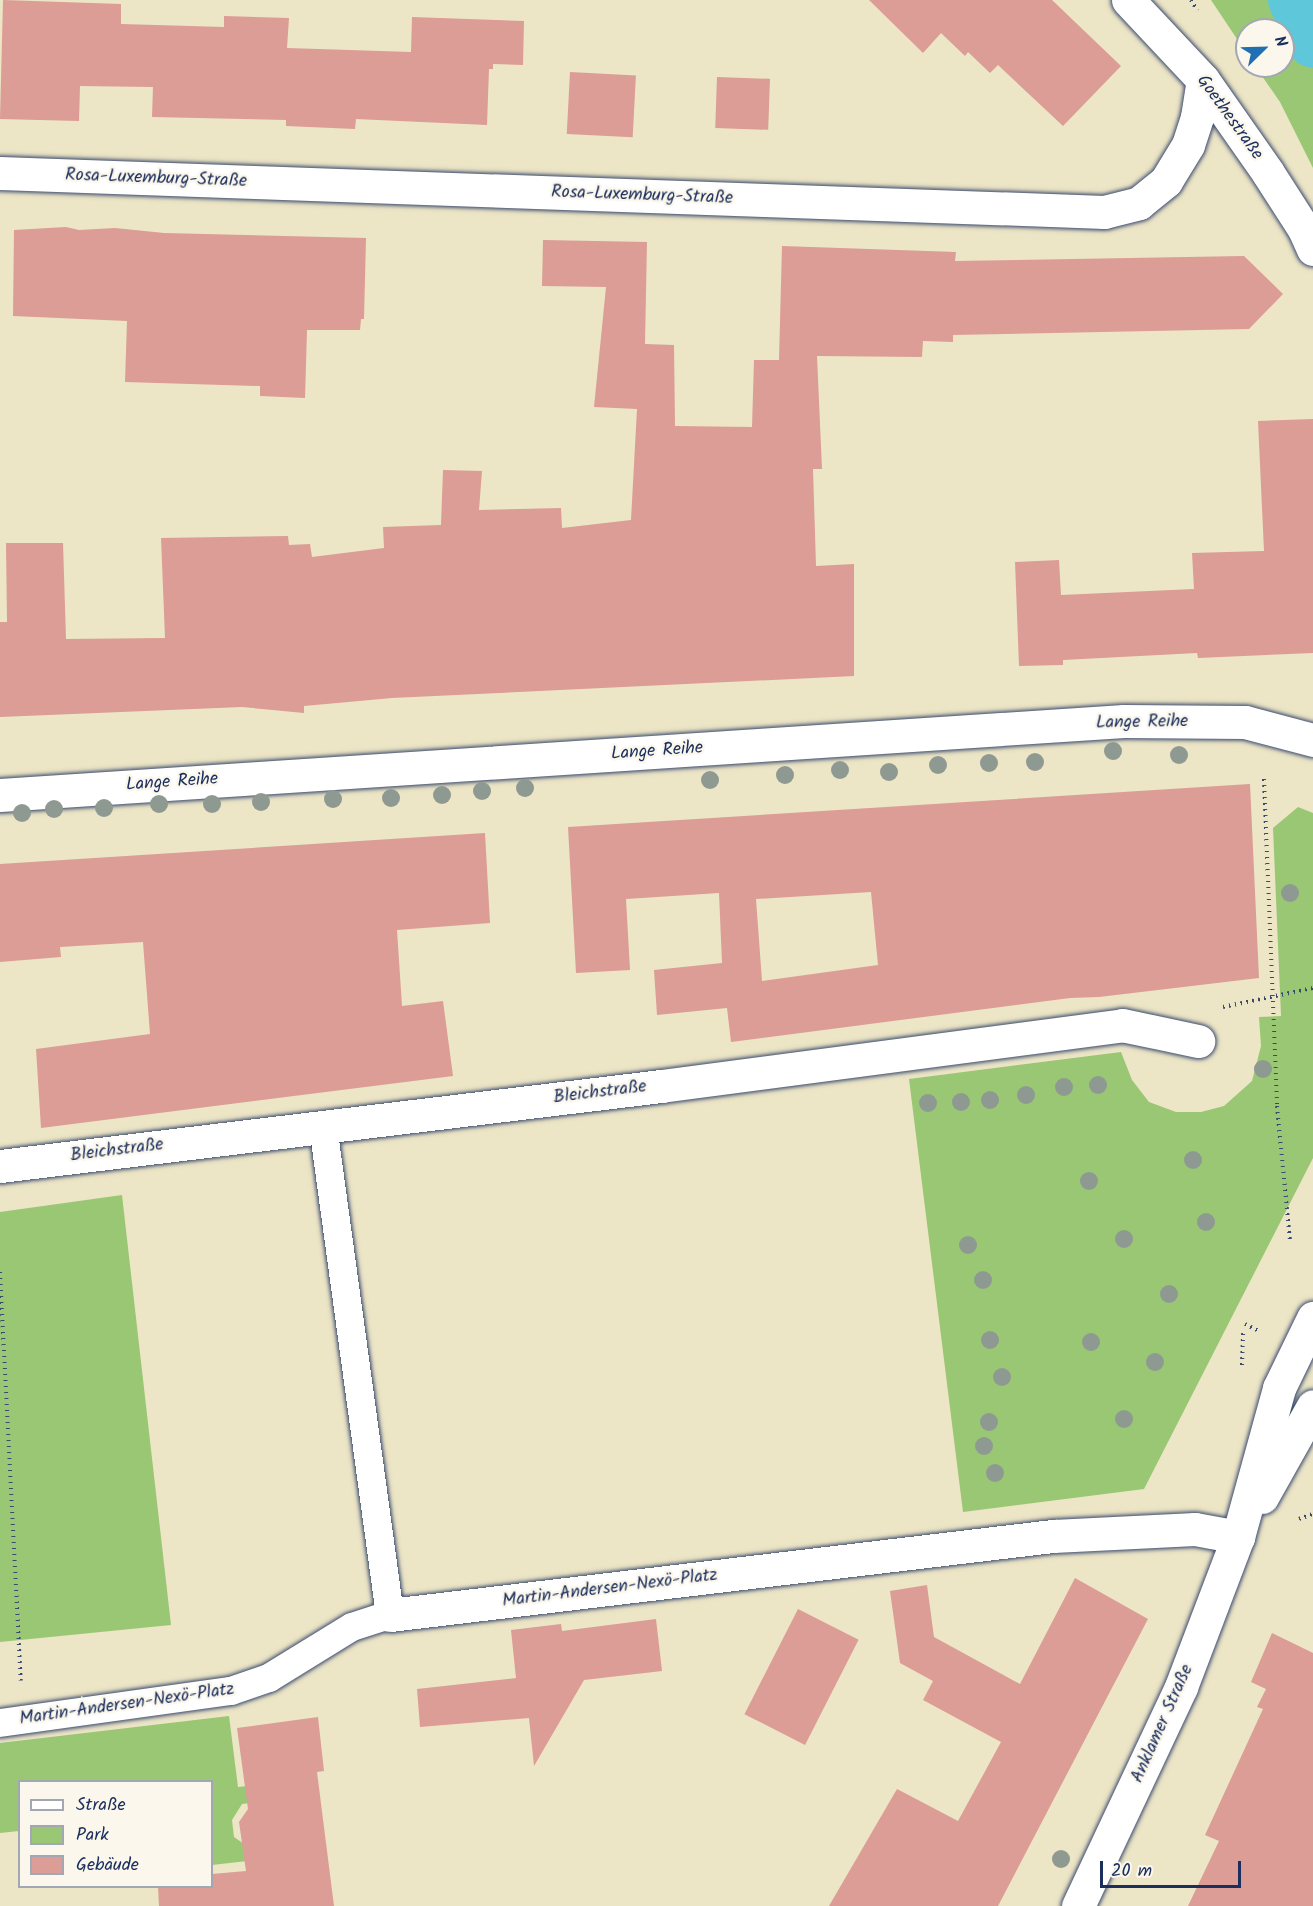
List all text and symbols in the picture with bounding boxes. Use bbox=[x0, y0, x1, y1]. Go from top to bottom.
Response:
north arrow bbox=[1235, 18, 1295, 78]
text: N bbox=[1267, 32, 1294, 51]
street label: Goethestraße bbox=[1191, 71, 1267, 165]
street label: Rosa-Luxemburg-Straße bbox=[65, 165, 247, 193]
street label: Rosa-Luxemburg-Straße bbox=[551, 182, 733, 210]
street label: Lange Reihe bbox=[1096, 711, 1188, 735]
street label: Lange Reihe bbox=[610, 738, 704, 766]
street label: Lange Reihe bbox=[125, 769, 219, 797]
street label: Bleichstraße bbox=[552, 1077, 648, 1109]
street label: Bleichstraße bbox=[69, 1135, 165, 1167]
street label: Martin-Andersen-Nexö-Platz bbox=[501, 1565, 719, 1613]
street label: Anklamer Straße bbox=[1127, 1662, 1199, 1786]
street label: Martin-Andersen-Nexö-Platz bbox=[18, 1679, 236, 1731]
legend bbox=[18, 1780, 213, 1888]
text: Straße bbox=[76, 1791, 126, 1820]
text: Park bbox=[76, 1821, 109, 1850]
scale bar bbox=[1103, 1849, 1244, 1887]
text: Gebäude bbox=[76, 1851, 139, 1880]
text: 20 m bbox=[1111, 1857, 1152, 1886]

